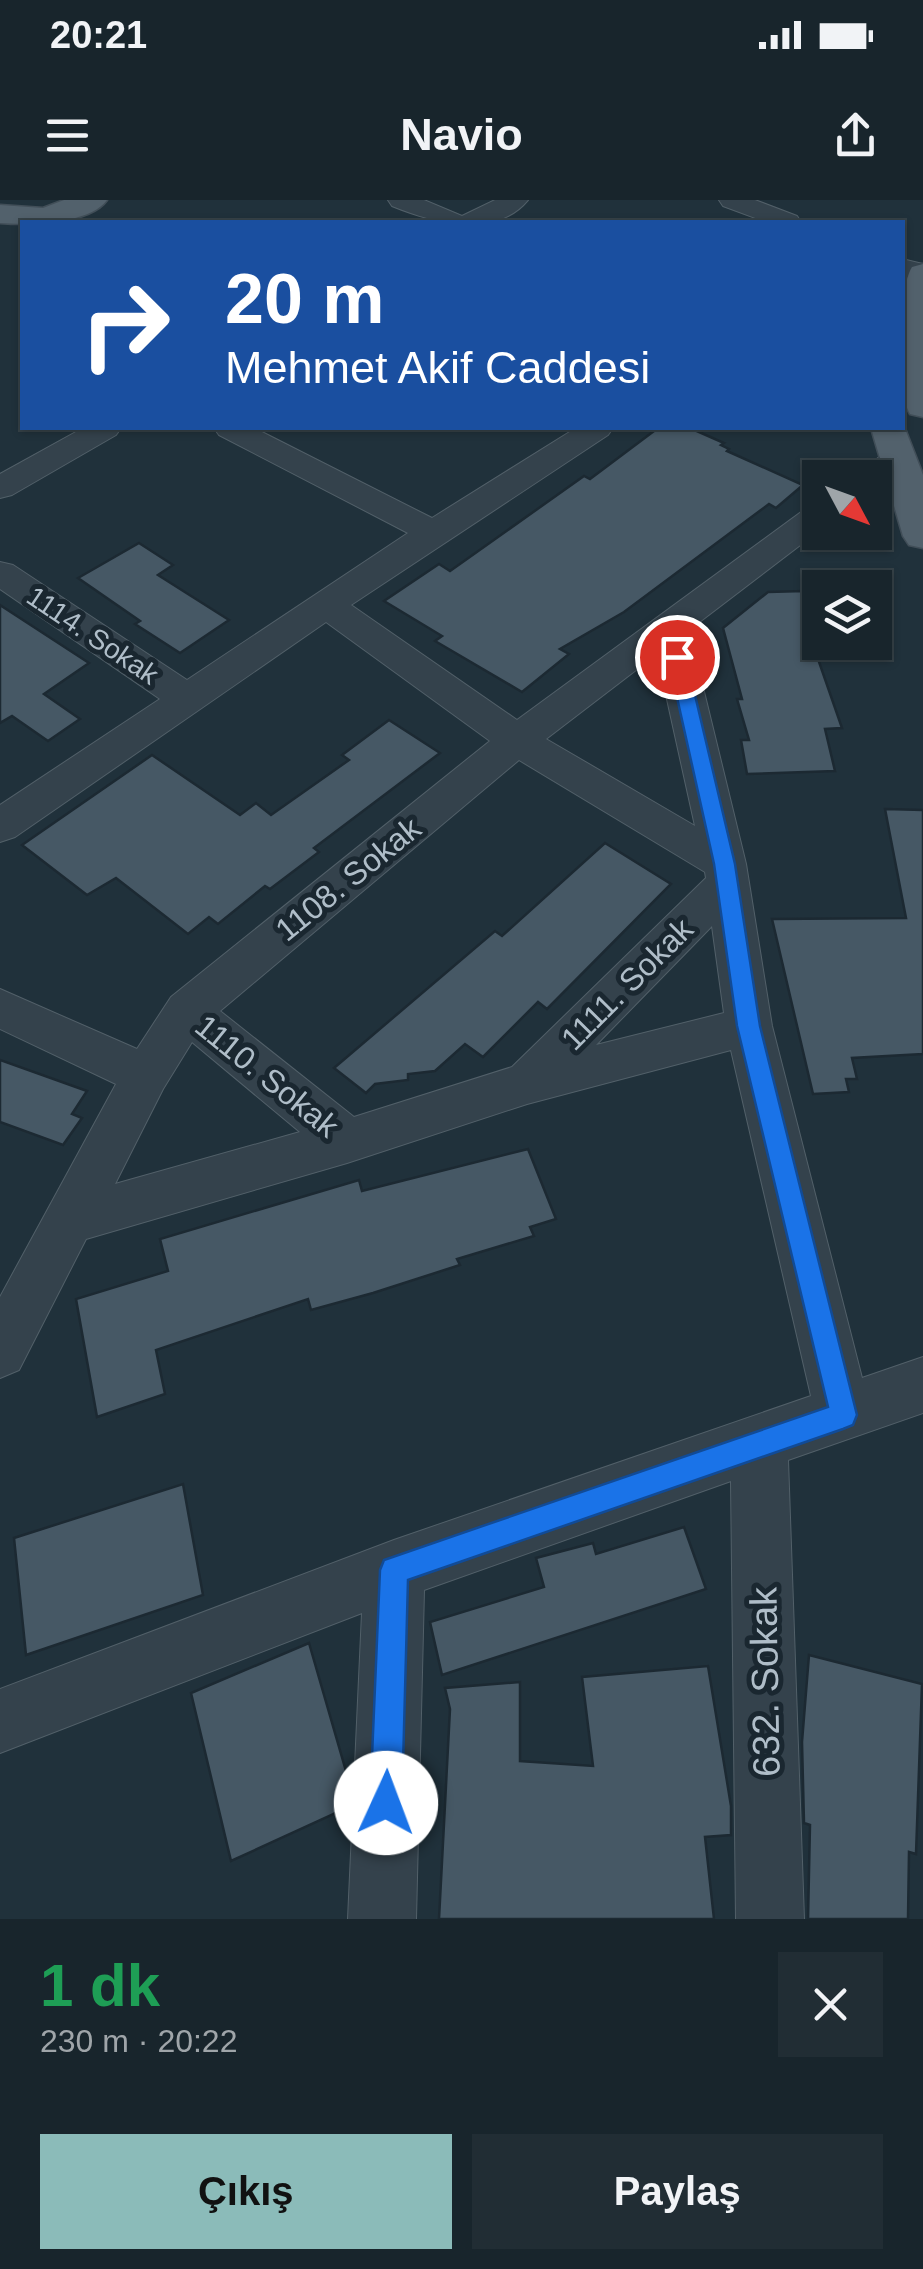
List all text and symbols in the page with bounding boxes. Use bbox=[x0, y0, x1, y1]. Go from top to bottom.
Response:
text: 20:21 bbox=[50, 14, 147, 56]
icon: menu bbox=[40, 108, 95, 163]
icon: share bbox=[828, 108, 883, 163]
text: Navio bbox=[400, 109, 523, 160]
icon: right bbox=[60, 260, 190, 390]
text: 20 m bbox=[225, 260, 385, 338]
text: Mehmet Akif Caddesi bbox=[225, 342, 650, 393]
north arrow bbox=[802, 460, 892, 550]
map controls bbox=[802, 460, 892, 660]
button: layers bbox=[802, 570, 892, 660]
street label: 1114. Sokak bbox=[21, 580, 165, 691]
pin bbox=[635, 615, 720, 700]
icon: arrive bbox=[650, 630, 705, 685]
street label: 1108. Sokak bbox=[268, 809, 428, 948]
street label: 1111. Sokak bbox=[554, 910, 701, 1057]
street label: 1110. Sokak bbox=[188, 1008, 346, 1145]
street label: 632. Sokak bbox=[742, 1586, 788, 1777]
position arrow bbox=[334, 1751, 438, 1855]
text: 1 dk bbox=[40, 1952, 160, 2019]
button: close bbox=[778, 1952, 883, 2057]
text: 230 m · 20:22 bbox=[40, 2023, 237, 2059]
button: Çıkış bbox=[40, 2134, 452, 2249]
button: Paylaş bbox=[472, 2134, 883, 2249]

